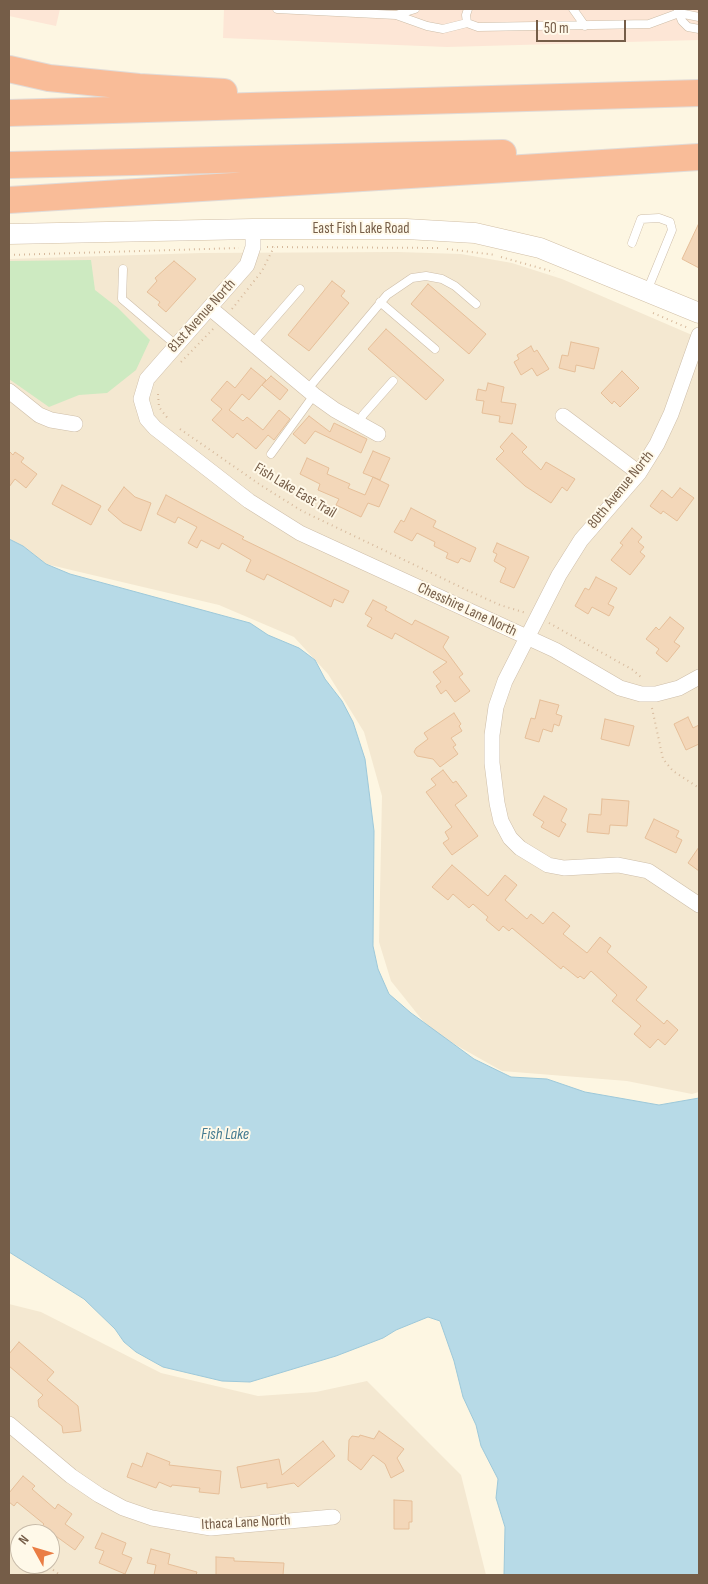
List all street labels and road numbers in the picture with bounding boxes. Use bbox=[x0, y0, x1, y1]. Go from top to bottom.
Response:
street label: East Fish Lake Road bbox=[312, 220, 410, 238]
street label: 81st Avenue North bbox=[164, 276, 240, 356]
street label: 80th Avenue North bbox=[584, 447, 658, 533]
street label: Fish Lake East Trail bbox=[251, 459, 339, 523]
street label: Chesshire Lane North bbox=[414, 579, 520, 641]
street label: Ithaca Lane North bbox=[201, 1512, 291, 1534]

